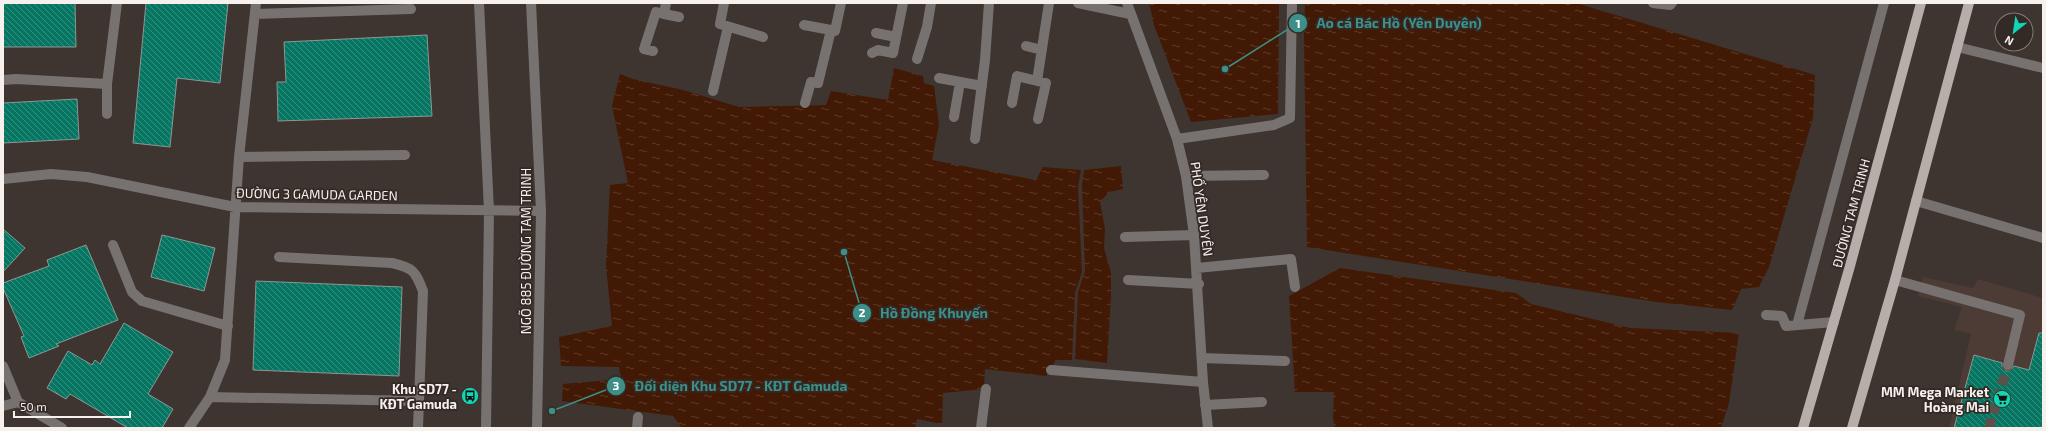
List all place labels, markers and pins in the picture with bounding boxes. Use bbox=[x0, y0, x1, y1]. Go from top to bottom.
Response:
callout: Ao cá Bác Hồ (Yên Duyên) bbox=[1288, 10, 1489, 36]
callout: Hồ Đồng Khuyến bbox=[852, 300, 996, 326]
callout: Đối diện Khu SD77 - KĐT Gamuda bbox=[606, 373, 855, 399]
place label: Khu SD77 - KĐT Gamuda bbox=[379, 381, 457, 412]
place label: MM Mega Market Hoàng Mai bbox=[1881, 384, 1990, 415]
bus stop icon: Khu SD77 - KĐT Gamuda bbox=[460, 386, 480, 406]
supermarket icon: MM Mega Market Hoàng Mai bbox=[1992, 389, 2012, 409]

